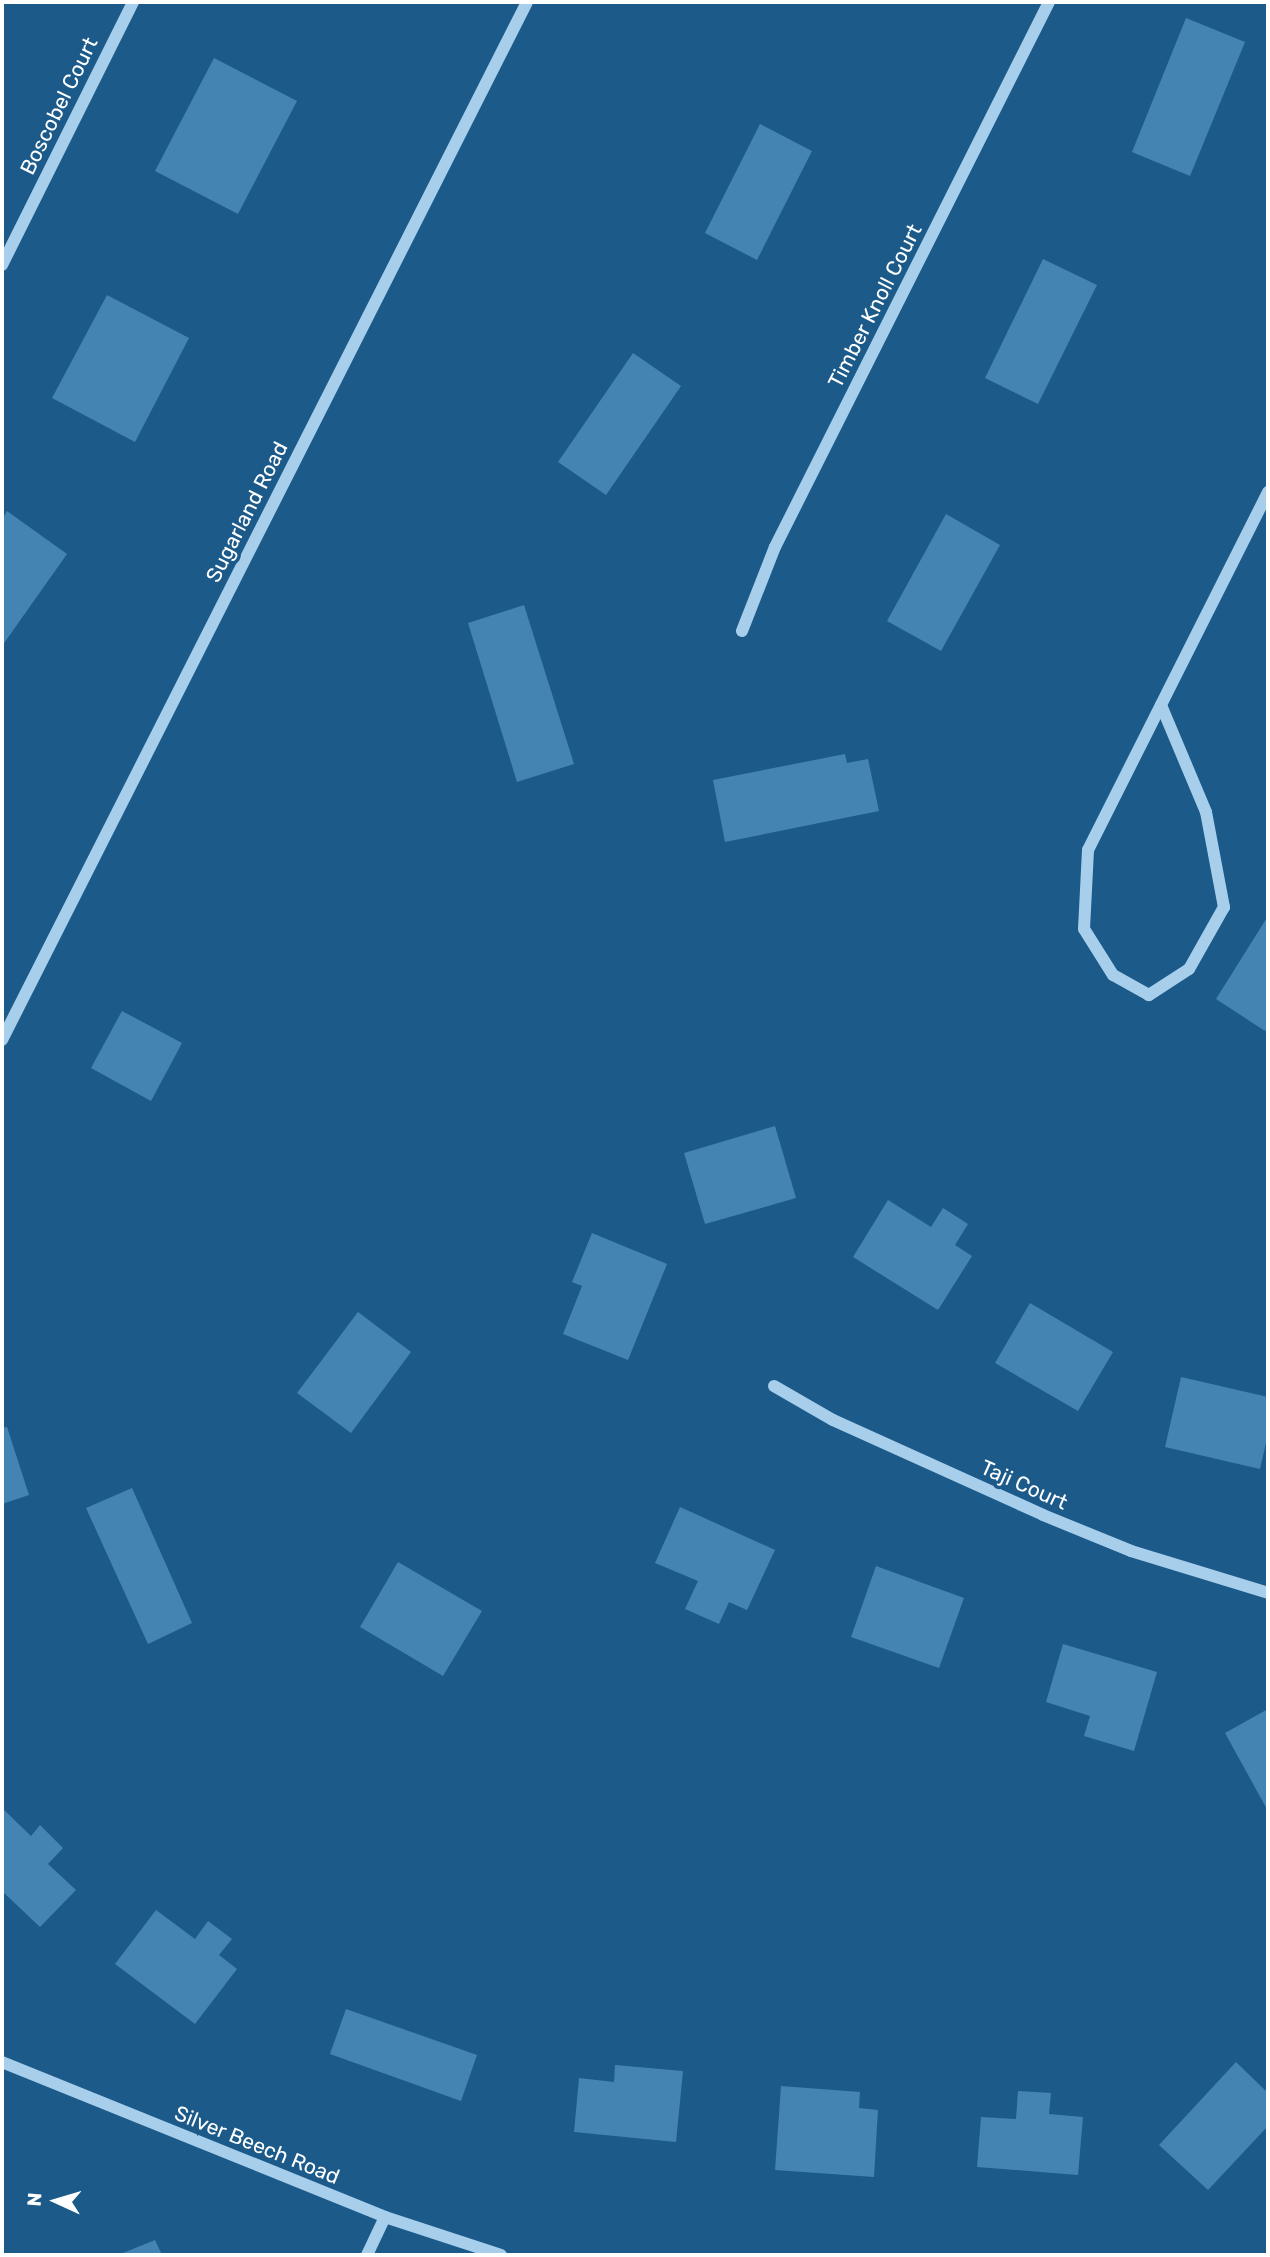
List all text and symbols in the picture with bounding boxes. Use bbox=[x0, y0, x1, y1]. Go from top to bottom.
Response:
street label: Boscobel Court bbox=[15, 33, 103, 179]
street label: Timber Knoll Court bbox=[823, 220, 927, 392]
street label: Sugarland Road bbox=[201, 437, 293, 587]
street label: Taji Court bbox=[977, 1455, 1071, 1515]
street label: Silver Beech Road bbox=[171, 2100, 343, 2190]
north arrow bbox=[21, 2166, 91, 2236]
text: N bbox=[23, 2192, 47, 2207]

